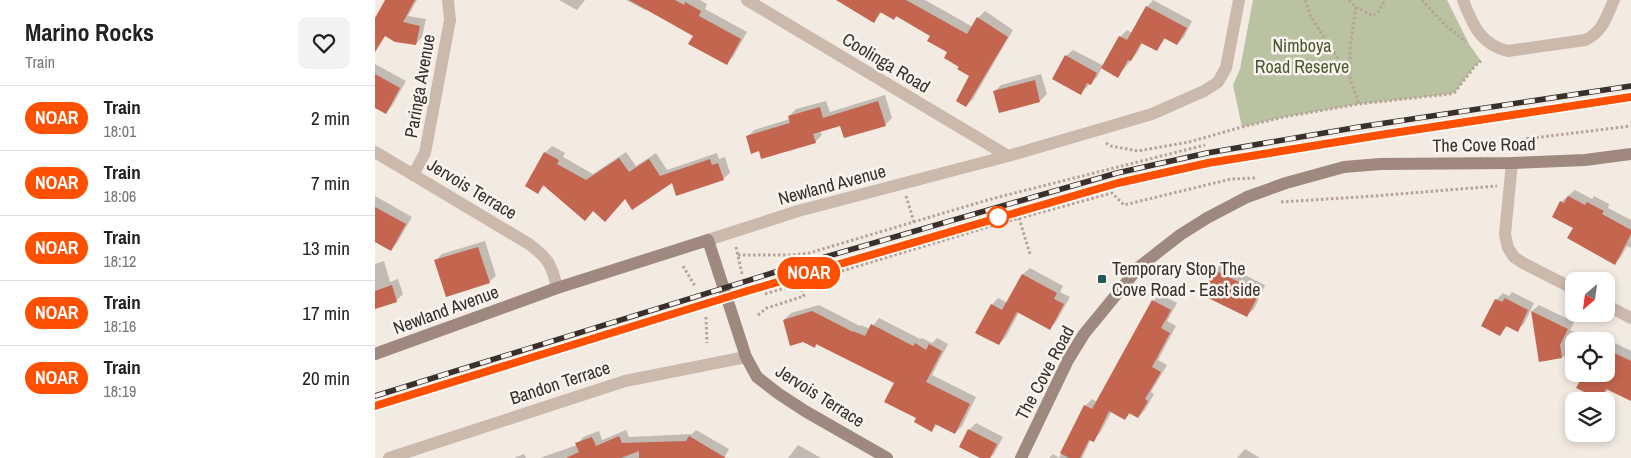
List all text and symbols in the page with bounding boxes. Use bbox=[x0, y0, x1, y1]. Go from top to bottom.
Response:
text: Marino Rocks bbox=[25, 16, 154, 48]
button: heart bbox=[298, 17, 350, 69]
street label: Coolinga Road bbox=[838, 26, 935, 99]
street label: Paringa Avenue bbox=[398, 32, 441, 140]
park label: Nimboya Road Reserve bbox=[1255, 33, 1349, 79]
text: Train bbox=[25, 51, 55, 73]
text: Train bbox=[103, 94, 141, 120]
text: NOAR bbox=[35, 105, 78, 130]
text: 2 min bbox=[311, 105, 350, 131]
text: 18:01 bbox=[103, 120, 136, 142]
street label: The Cove Road bbox=[1432, 131, 1536, 158]
street label: Jervois Terrace bbox=[423, 152, 522, 225]
street label: Newland Avenue bbox=[775, 158, 888, 211]
text: Train bbox=[103, 159, 141, 185]
text: NOAR bbox=[35, 170, 78, 195]
text: 7 min bbox=[311, 170, 350, 196]
text: 18:06 bbox=[103, 185, 136, 207]
unlabelled marker bbox=[987, 206, 1009, 228]
text: Train bbox=[103, 224, 141, 250]
text: NOAR bbox=[35, 235, 78, 260]
text: 13 min bbox=[302, 235, 350, 261]
text: 18:12 bbox=[103, 250, 136, 272]
place label: Temporary Stop The Cove Road - East side bbox=[1112, 256, 1261, 302]
line badge: NOAR bbox=[774, 257, 844, 289]
text: NOAR bbox=[787, 260, 831, 285]
north arrow bbox=[1565, 272, 1615, 322]
map controls bbox=[1565, 272, 1615, 442]
marker: Temporary Stop The Cove Road - East side bbox=[1096, 273, 1108, 285]
street label: Newland Avenue bbox=[390, 279, 502, 340]
text: Train bbox=[103, 289, 141, 315]
text: NOAR bbox=[35, 300, 78, 325]
text: 17 min bbox=[302, 300, 350, 326]
text: 18:16 bbox=[103, 315, 136, 337]
street label: The Cove Road bbox=[1009, 321, 1080, 424]
button: locate bbox=[1565, 332, 1615, 382]
text: Train bbox=[103, 354, 141, 380]
street label: Bandon Terrace bbox=[507, 355, 613, 410]
street label: Jervois Terrace bbox=[771, 358, 870, 433]
text: NOAR bbox=[35, 365, 78, 390]
text: 20 min bbox=[302, 365, 350, 391]
text: 18:19 bbox=[103, 380, 136, 402]
button: layers bbox=[1565, 392, 1615, 442]

